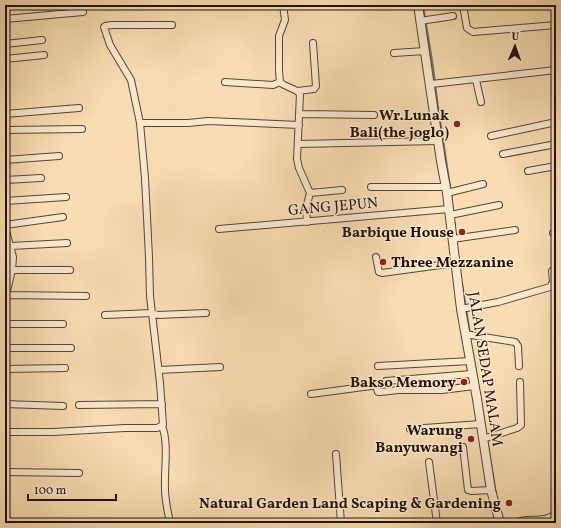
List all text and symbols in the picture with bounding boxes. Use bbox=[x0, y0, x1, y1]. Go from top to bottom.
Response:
north arrow bbox=[495, 26, 535, 66]
text: U bbox=[511, 30, 520, 45]
place label: Wr.Lunak Bali(the joglo) bbox=[350, 106, 449, 144]
marker: Wr.Lunak Bali(the joglo) bbox=[452, 119, 462, 129]
street label: GANG JEPUN bbox=[287, 193, 379, 222]
place label: Barbique House bbox=[342, 223, 454, 244]
marker: Barbique House bbox=[457, 227, 467, 237]
place label: Three Mezzanine bbox=[391, 253, 514, 274]
marker: Three Mezzanine bbox=[378, 257, 388, 267]
street label: JALAN SEDAP MALAM bbox=[462, 290, 507, 448]
place label: Bakso Memory bbox=[350, 373, 457, 394]
marker: Bakso Memory bbox=[459, 377, 469, 387]
place label: Warung Banyuwangi bbox=[375, 421, 463, 459]
marker: Warung Banyuwangi bbox=[466, 434, 476, 444]
scale bar bbox=[28, 476, 116, 502]
text: 100 m bbox=[34, 483, 67, 499]
place label: Natural Garden Land Scaping & Gardening bbox=[199, 494, 501, 515]
marker: Natural Garden Land Scaping & Gardening bbox=[504, 498, 514, 508]

